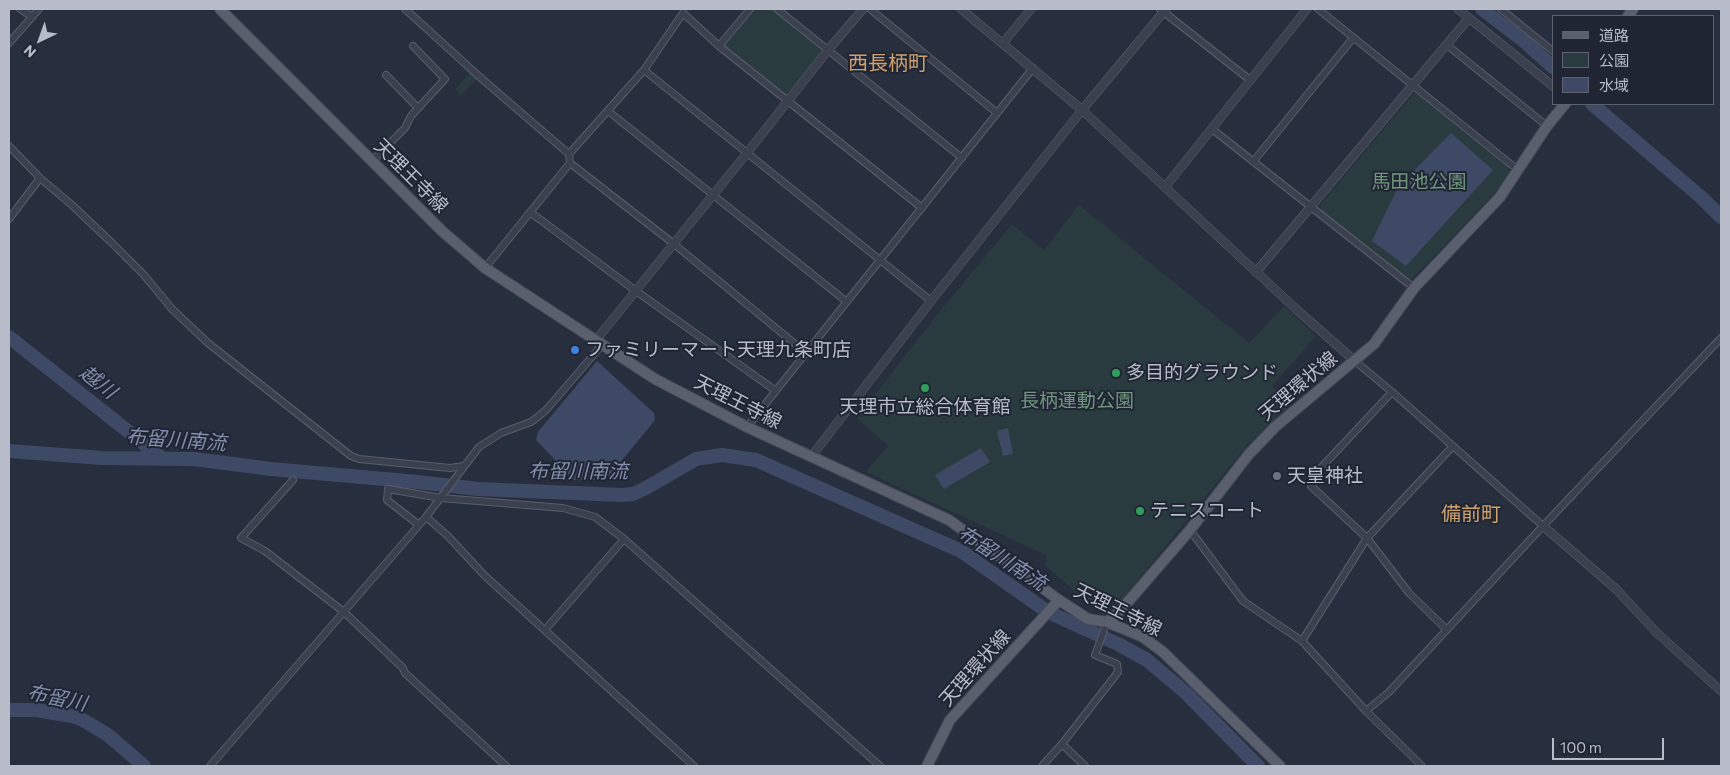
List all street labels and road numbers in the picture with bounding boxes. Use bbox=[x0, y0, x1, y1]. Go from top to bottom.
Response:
street label: 天理王寺線 bbox=[369, 134, 453, 218]
street label: 天理環状線 bbox=[1254, 347, 1342, 425]
street label: 天理王寺線 bbox=[691, 370, 785, 434]
street label: 天理王寺線 bbox=[1070, 579, 1166, 641]
street label: 天理環状線 bbox=[935, 625, 1015, 711]

